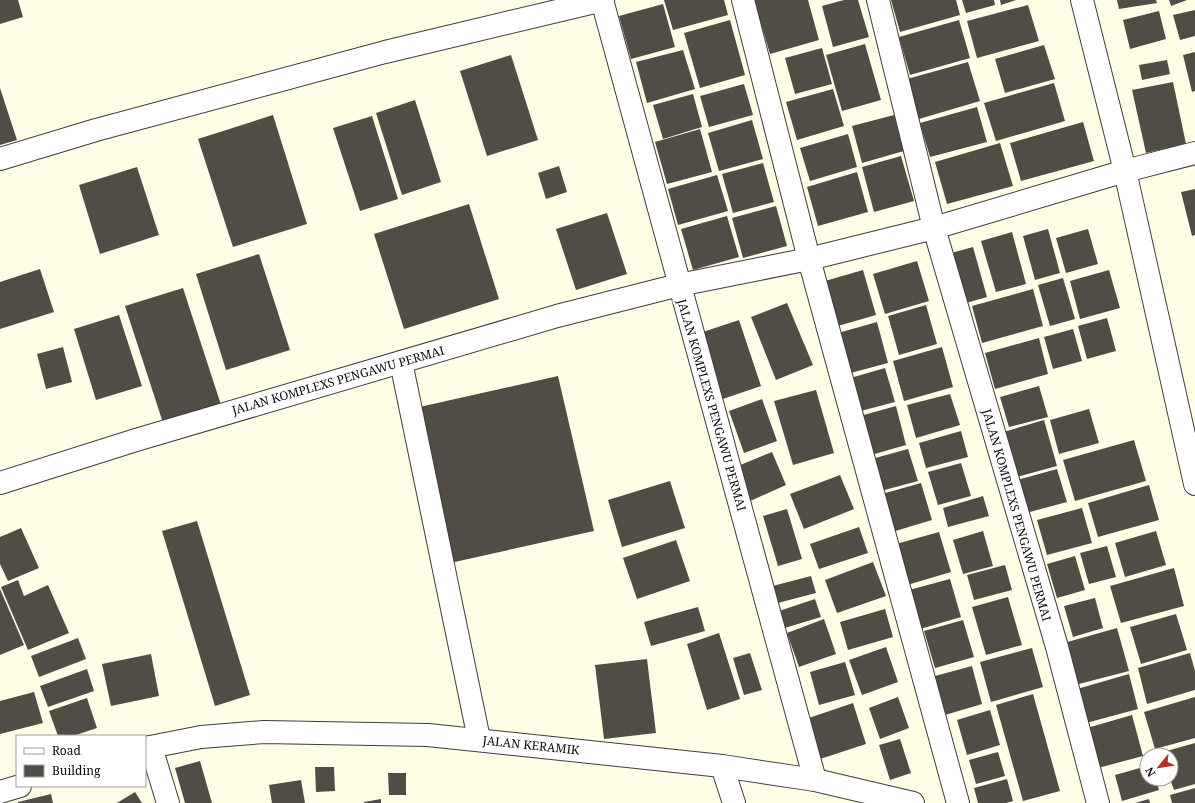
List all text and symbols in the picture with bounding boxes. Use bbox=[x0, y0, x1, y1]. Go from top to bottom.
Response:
street label: JALAN KOMPLEXS PENGAWU PERMAI bbox=[673, 296, 750, 513]
street label: JALAN KOMPLEXS PENGAWU PERMAI bbox=[229, 342, 446, 419]
street label: JALAN KOMPLEXS PENGAWU PERMAI bbox=[978, 406, 1055, 623]
street label: JALAN KERAMIK bbox=[481, 731, 581, 759]
legend bbox=[16, 735, 146, 787]
text: Road bbox=[52, 742, 82, 759]
north arrow bbox=[1139, 747, 1179, 787]
text: Building bbox=[52, 762, 101, 779]
text: N bbox=[1141, 764, 1159, 780]

